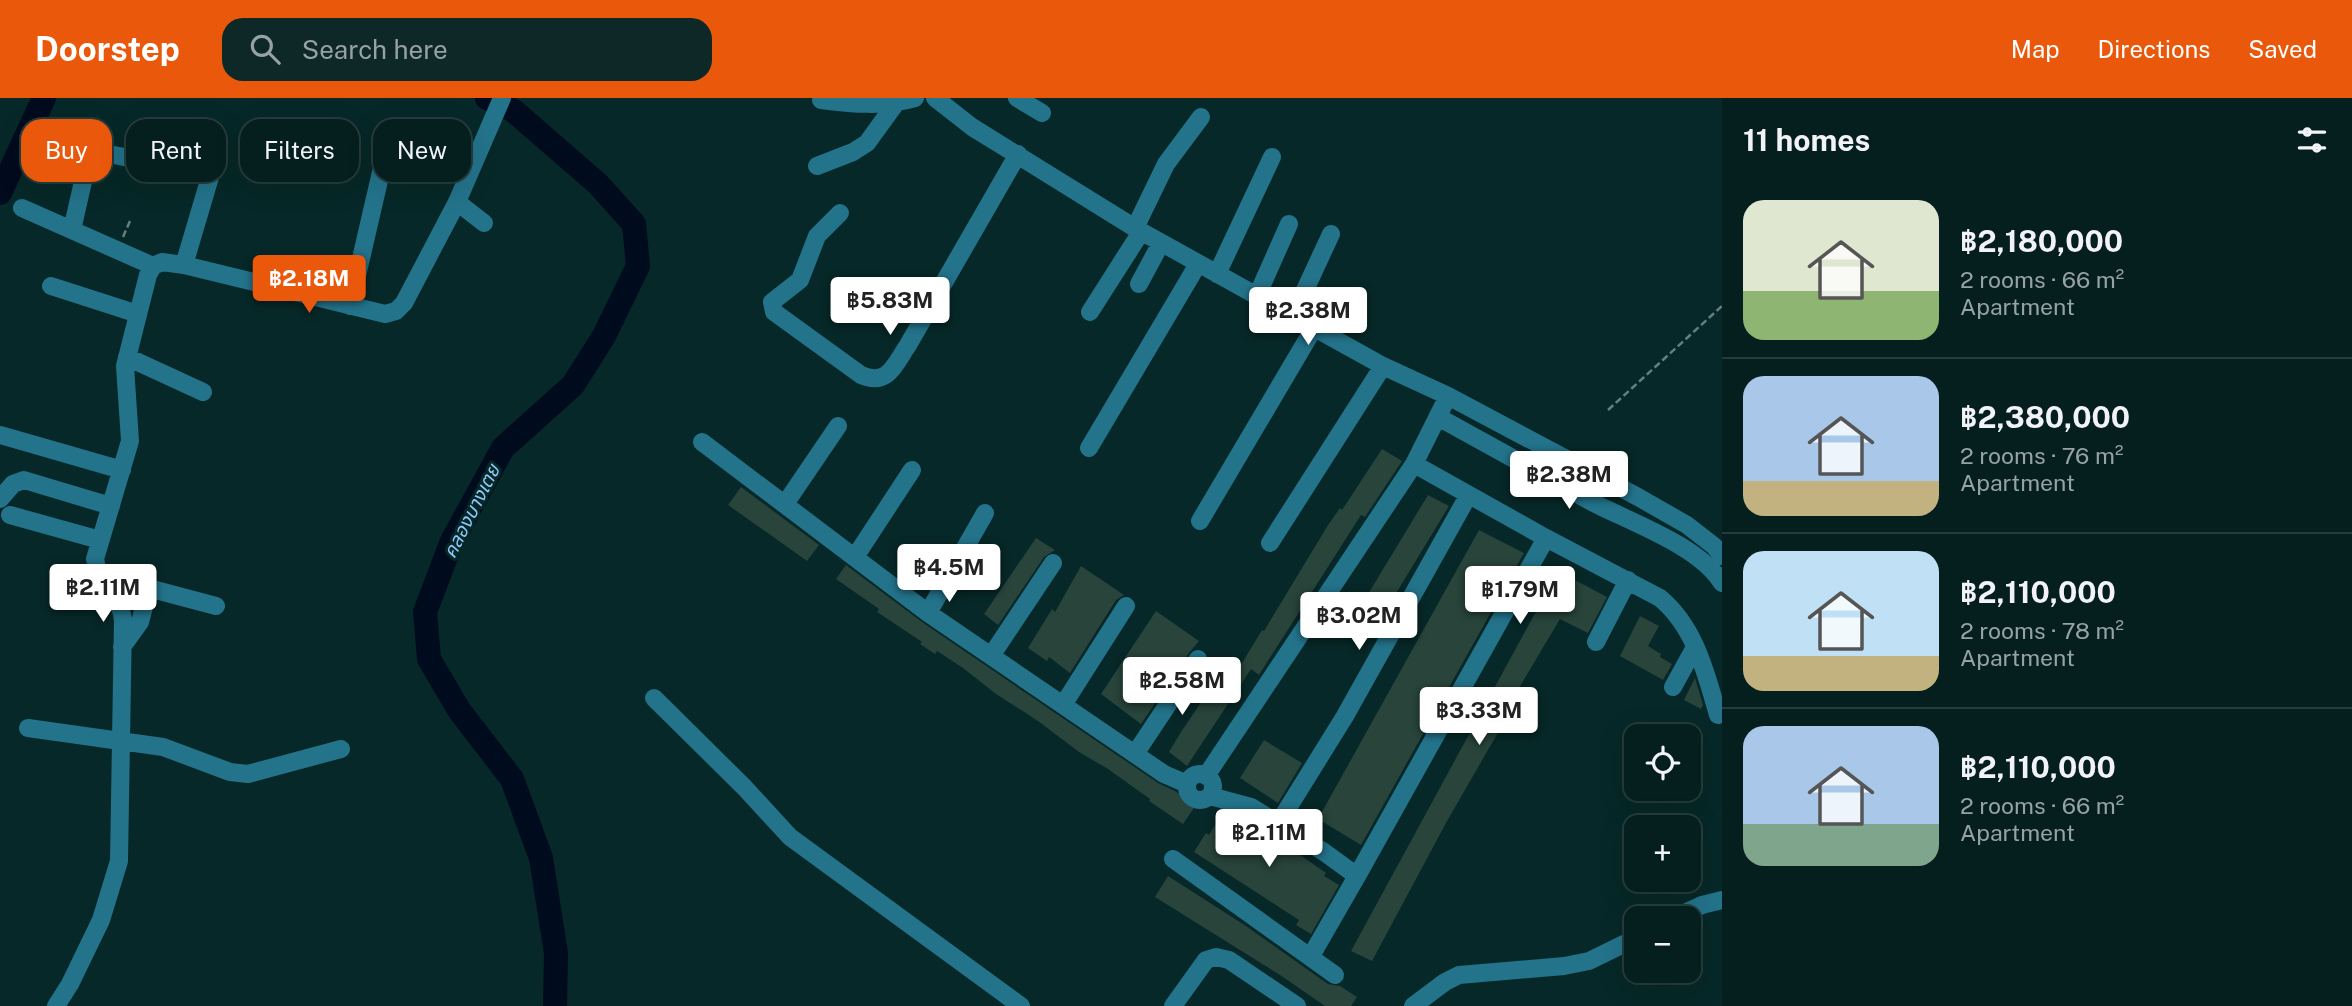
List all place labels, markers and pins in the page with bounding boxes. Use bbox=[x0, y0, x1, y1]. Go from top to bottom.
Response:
pin: ฿2.18M bbox=[252, 256, 366, 315]
pin: ฿5.83M bbox=[833, 278, 947, 337]
pin: ฿2.38M bbox=[1251, 288, 1365, 347]
pin: ฿2.38M bbox=[1512, 452, 1626, 511]
pin: ฿4.5M bbox=[900, 545, 998, 604]
pin: ฿2.11M bbox=[46, 564, 160, 624]
pin: ฿1.79M bbox=[1463, 566, 1577, 626]
pin: ฿3.02M bbox=[1302, 592, 1416, 652]
pin: ฿2.58M bbox=[1125, 658, 1239, 717]
pin: ฿3.33M bbox=[1422, 688, 1536, 747]
pin: ฿2.11M bbox=[1212, 810, 1326, 869]

